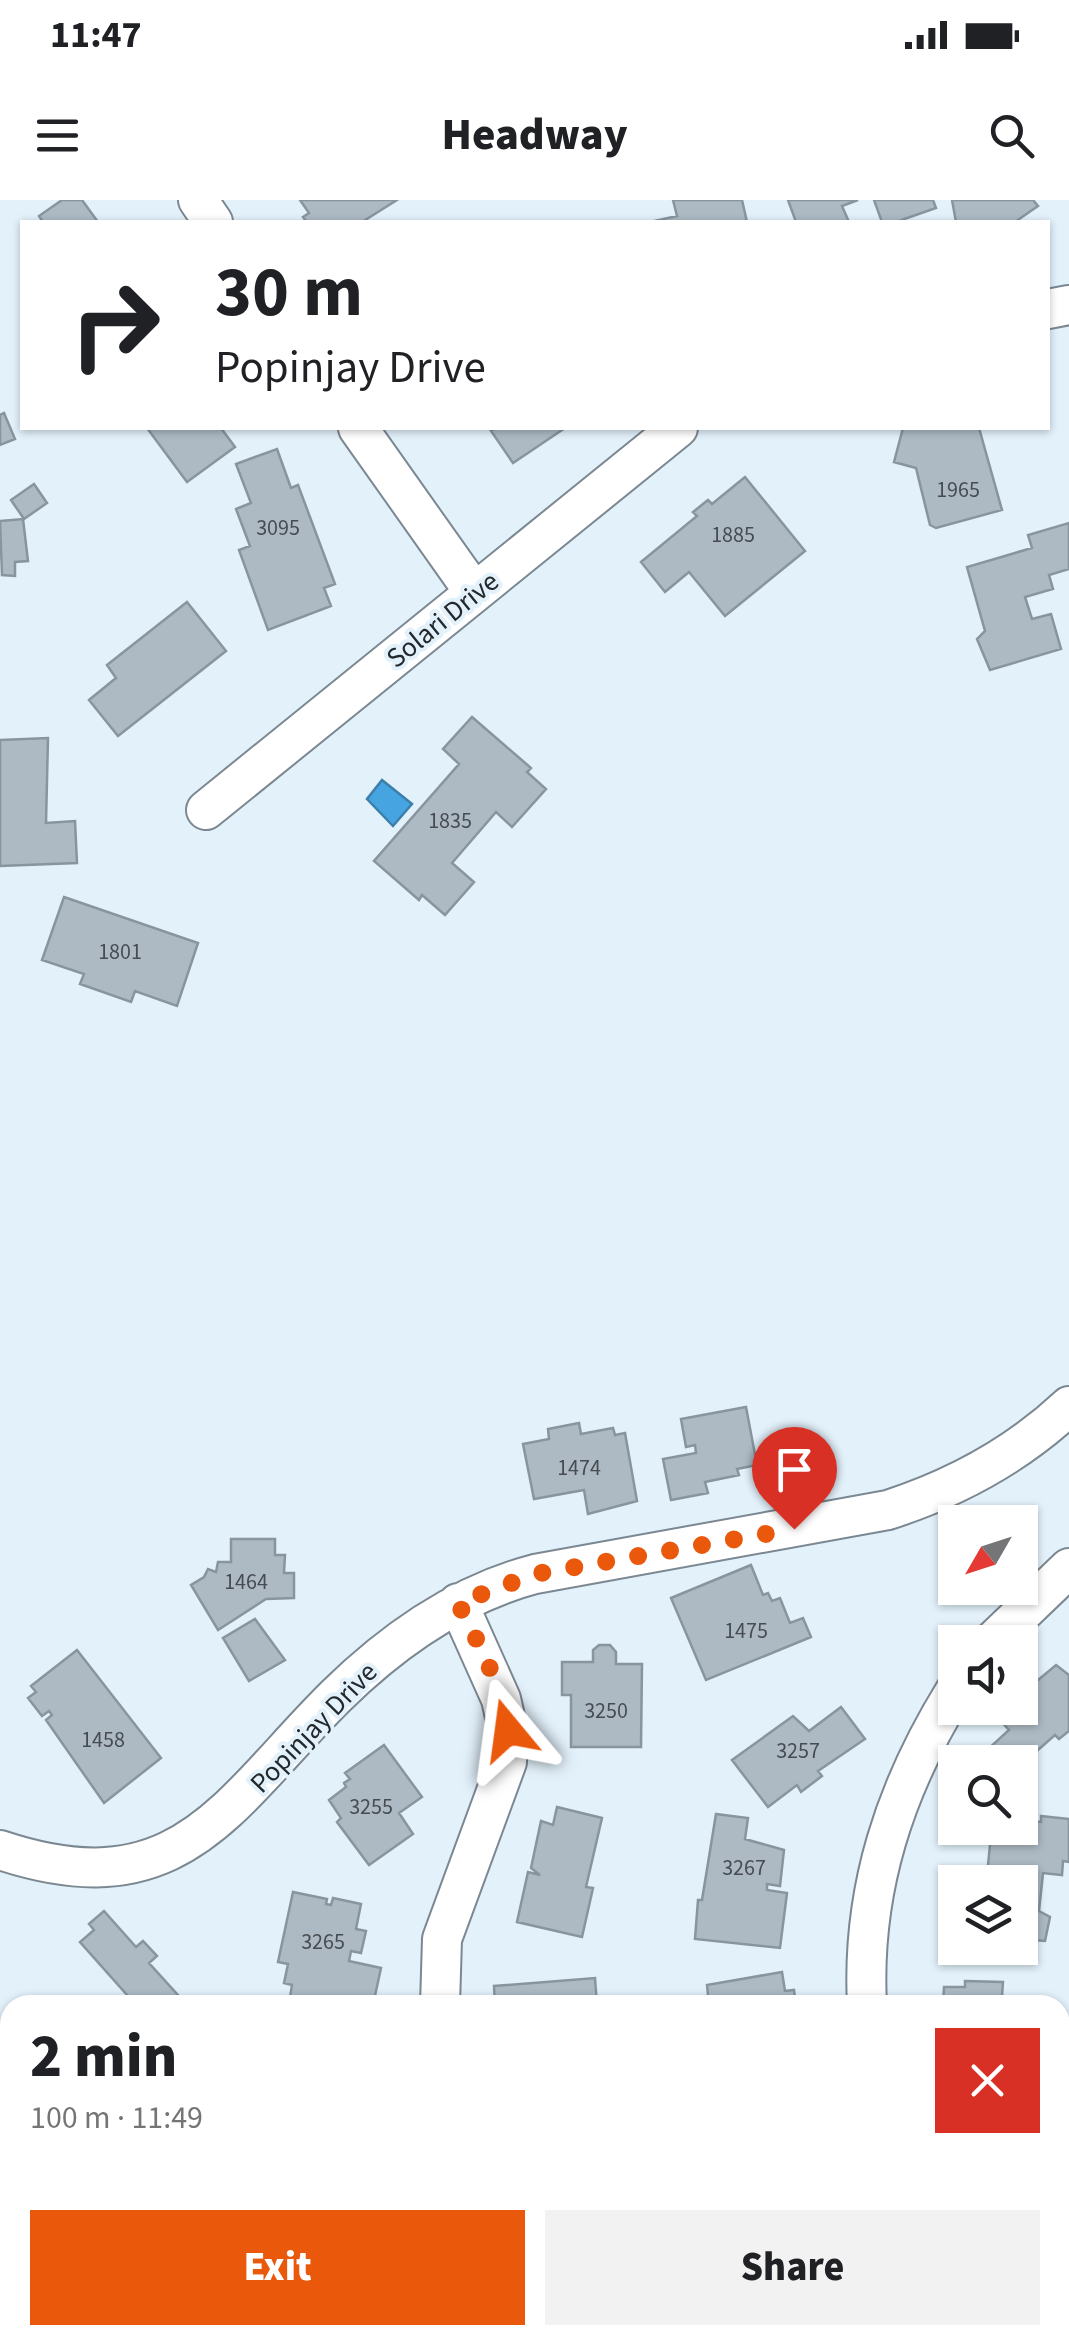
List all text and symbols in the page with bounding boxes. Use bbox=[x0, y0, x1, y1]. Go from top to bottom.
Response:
text: 11:47 bbox=[50, 8, 142, 62]
text: Headway bbox=[441, 103, 628, 167]
icon: menu bbox=[30, 108, 85, 163]
icon: search bbox=[984, 108, 1039, 163]
text: 30 m bbox=[215, 243, 363, 343]
icon: right bbox=[50, 260, 180, 390]
text: Popinjay Drive bbox=[215, 336, 486, 400]
house number: 1965 bbox=[936, 474, 980, 506]
house number: 3095 bbox=[256, 512, 300, 544]
house number: 1885 bbox=[711, 519, 755, 551]
street label: Solari Drive bbox=[378, 562, 507, 678]
house number: 1835 bbox=[428, 805, 472, 837]
house number: 1801 bbox=[98, 936, 142, 968]
pin bbox=[752, 1427, 837, 1530]
icon: arrive bbox=[767, 1442, 822, 1497]
house number: 1474 bbox=[557, 1452, 601, 1484]
north arrow bbox=[938, 1505, 1038, 1605]
map controls bbox=[938, 1505, 1038, 1965]
house number: 1464 bbox=[224, 1566, 268, 1598]
house number: 1475 bbox=[724, 1615, 768, 1647]
button: sound bbox=[938, 1625, 1038, 1725]
street label: Popinjay Drive bbox=[241, 1653, 387, 1802]
position arrow bbox=[456, 1678, 560, 1782]
house number: 3250 bbox=[584, 1695, 628, 1727]
house number: 1458 bbox=[81, 1724, 125, 1756]
house number: 3257 bbox=[776, 1735, 820, 1767]
button: search bbox=[938, 1745, 1038, 1845]
house number: 3255 bbox=[349, 1791, 393, 1823]
house number: 3267 bbox=[722, 1852, 766, 1884]
button: layers bbox=[938, 1865, 1038, 1965]
house number: 3265 bbox=[301, 1926, 345, 1958]
text: 2 min bbox=[30, 2015, 177, 2100]
button: close bbox=[935, 2028, 1040, 2133]
text: 100 m · 11:49 bbox=[30, 2095, 203, 2141]
button: Exit bbox=[30, 2210, 525, 2325]
button: Share bbox=[545, 2210, 1040, 2325]

